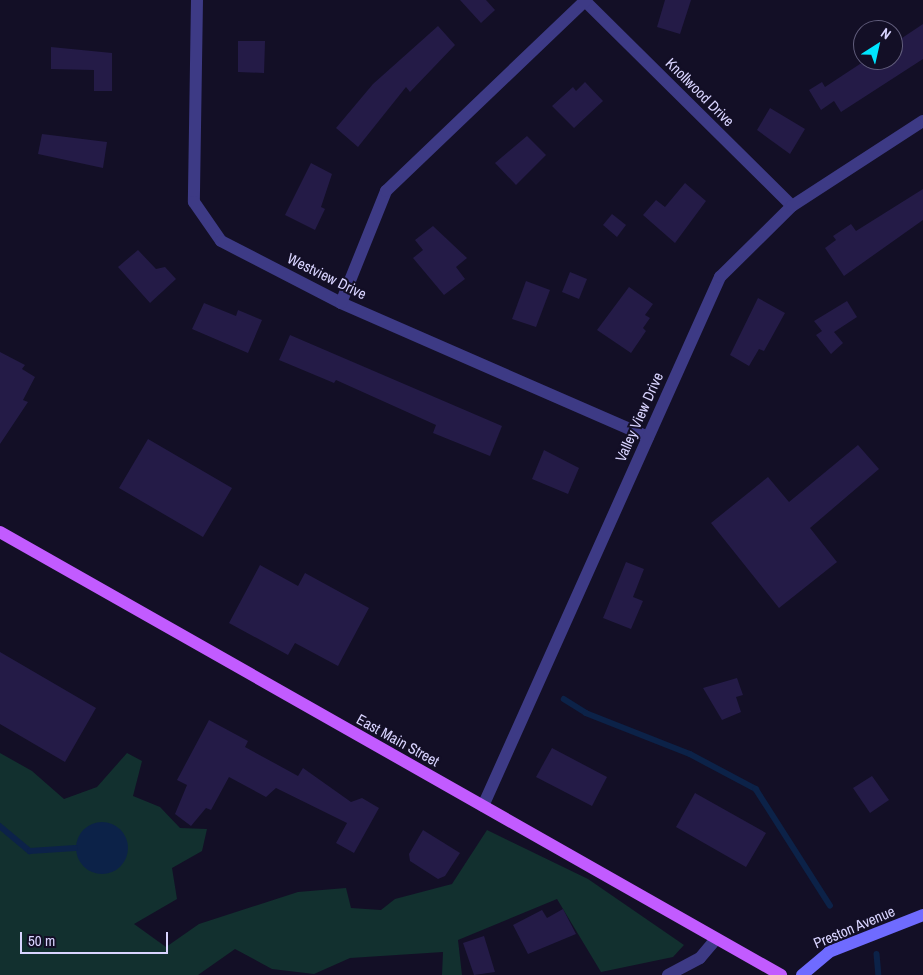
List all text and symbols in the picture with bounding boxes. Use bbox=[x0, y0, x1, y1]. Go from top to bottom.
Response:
north arrow bbox=[853, 20, 903, 70]
text: N bbox=[877, 24, 895, 43]
street label: Knollwood Drive bbox=[662, 54, 738, 130]
street label: Westview Drive bbox=[284, 249, 370, 303]
street label: Valley View Drive bbox=[611, 370, 667, 464]
street label: East Main Street bbox=[354, 710, 442, 770]
street label: Preston Avenue bbox=[810, 902, 898, 952]
scale bar bbox=[22, 922, 170, 954]
text: 50 m bbox=[28, 930, 55, 951]

